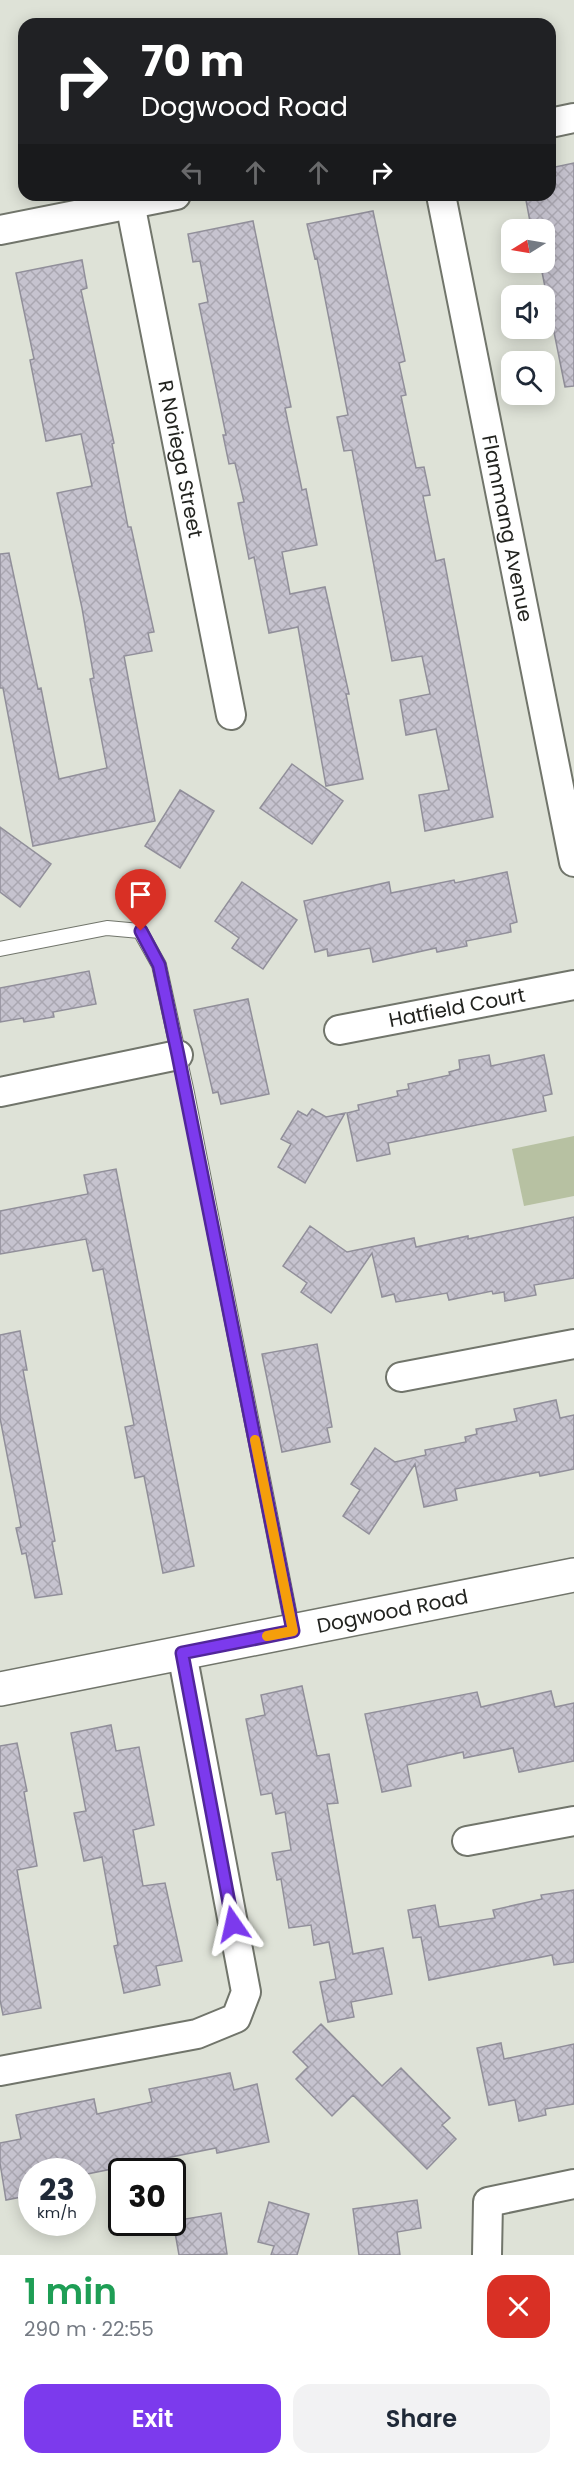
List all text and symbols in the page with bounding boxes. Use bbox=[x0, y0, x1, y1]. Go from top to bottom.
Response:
text: 70 m bbox=[141, 32, 244, 91]
icon: right bbox=[42, 42, 120, 120]
text: Dogwood Road bbox=[141, 88, 348, 125]
icon: left bbox=[176, 156, 209, 189]
icon: ahead bbox=[239, 156, 272, 189]
icon: ahead bbox=[302, 156, 335, 189]
icon: right bbox=[365, 156, 398, 189]
north arrow bbox=[501, 219, 555, 273]
map controls bbox=[501, 219, 555, 405]
button: sound bbox=[501, 285, 555, 339]
button: search bbox=[501, 351, 555, 405]
street label: R Noriega Street bbox=[151, 378, 210, 540]
street label: Flammang Avenue bbox=[475, 432, 540, 624]
pin bbox=[115, 869, 166, 931]
icon: arrive bbox=[124, 878, 157, 911]
street label: Hatfield Court bbox=[386, 981, 527, 1034]
street label: Dogwood Road bbox=[314, 1582, 470, 1640]
position arrow bbox=[201, 1892, 265, 1956]
speed limit sign: 30 bbox=[108, 2158, 186, 2236]
text: 23 bbox=[39, 2168, 75, 2211]
text: km/h bbox=[37, 2202, 77, 2223]
text: 1 min bbox=[24, 2266, 117, 2317]
button: close bbox=[487, 2275, 550, 2338]
text: 290 m · 22:55 bbox=[24, 2315, 154, 2343]
button: Exit bbox=[24, 2384, 281, 2453]
button: Share bbox=[293, 2384, 550, 2453]

